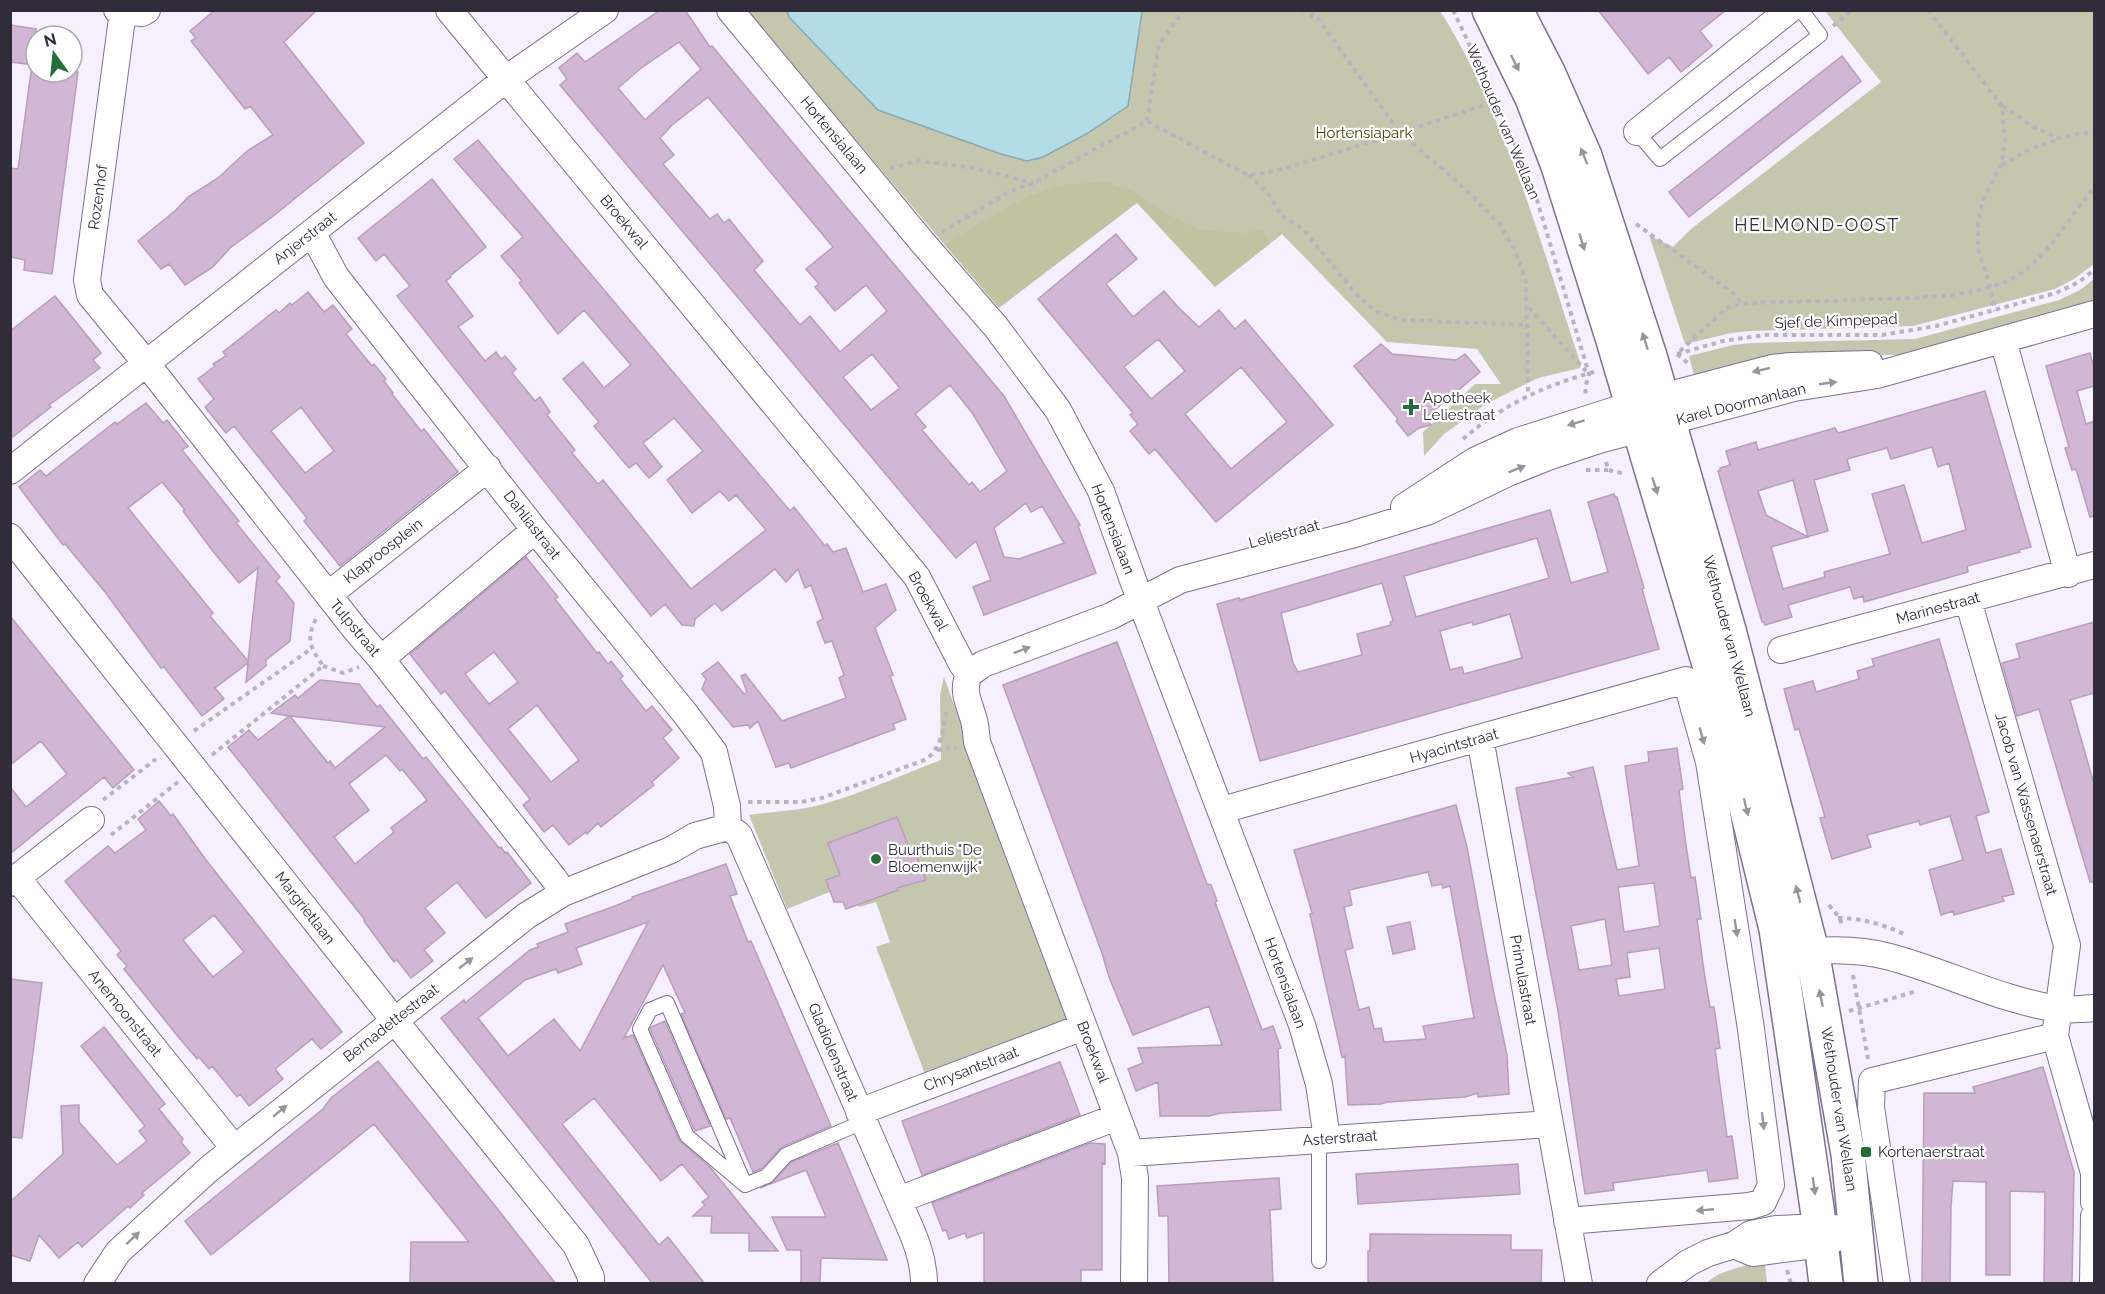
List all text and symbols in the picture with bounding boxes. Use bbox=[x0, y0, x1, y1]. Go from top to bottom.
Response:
north arrow bbox=[24, 24, 84, 84]
text: N bbox=[42, 29, 59, 51]
street label: Wethouder van Wellaan bbox=[1462, 42, 1544, 202]
one-way arrow bbox=[1510, 54, 1520, 71]
street label: Hortensialaan bbox=[796, 93, 872, 177]
park label: Hortensiapark bbox=[1316, 124, 1413, 142]
one-way arrow bbox=[1579, 147, 1588, 165]
street label: Rozenhof bbox=[85, 162, 112, 231]
street label: Broekwal bbox=[596, 191, 652, 253]
street label: Anjerstraat bbox=[270, 208, 340, 268]
district label: HELMOND-OOST bbox=[1734, 214, 1900, 235]
one-way arrow bbox=[1578, 233, 1587, 251]
street label: Sjef de Kimpepad bbox=[1774, 310, 1898, 332]
one-way arrow bbox=[1640, 332, 1649, 350]
one-way arrow bbox=[1752, 366, 1771, 376]
street label: Karel Doormanlaan bbox=[1674, 379, 1808, 429]
one-way arrow bbox=[1818, 379, 1837, 388]
place label: Apotheek Leliestraat bbox=[1423, 389, 1495, 424]
marker: Apotheek Leliestraat bbox=[1404, 400, 1418, 414]
one-way arrow bbox=[1566, 419, 1584, 428]
one-way arrow bbox=[1509, 464, 1527, 474]
one-way arrow bbox=[1651, 477, 1660, 495]
street label: Hortensialaan bbox=[1087, 481, 1139, 577]
street label: Dahliastraat bbox=[500, 487, 564, 563]
street label: Klaproosplein bbox=[340, 515, 426, 587]
street label: Leliestraat bbox=[1247, 516, 1321, 552]
street label: Wethouder van Wellaan bbox=[1699, 553, 1759, 719]
street label: Broekwal bbox=[904, 568, 952, 635]
street label: Marinestraat bbox=[1894, 588, 1982, 628]
street label: Tulpstraat bbox=[326, 596, 384, 660]
one-way arrow bbox=[1013, 644, 1031, 654]
street label: Jacob van Wassenaerstraat bbox=[1991, 711, 2061, 897]
street label: Hyacintstraat bbox=[1408, 725, 1500, 767]
one-way arrow bbox=[1698, 728, 1707, 746]
one-way arrow bbox=[1742, 798, 1751, 816]
place label: Buurthuis "De Bloemenwijk" bbox=[888, 841, 982, 876]
marker: Buurthuis "De Bloemenwijk" bbox=[869, 852, 883, 866]
street label: Margrietlaan bbox=[271, 868, 339, 948]
one-way arrow bbox=[1793, 885, 1802, 903]
one-way arrow bbox=[1731, 919, 1740, 938]
street label: Primulastraat bbox=[1506, 933, 1540, 1027]
street label: Hortensialaan bbox=[1260, 935, 1310, 1031]
one-way arrow bbox=[458, 957, 474, 970]
street label: Anemoonstraat bbox=[84, 966, 166, 1060]
street label: Bernadettestraat bbox=[340, 980, 442, 1066]
one-way arrow bbox=[1816, 989, 1825, 1008]
street label: Gladiolenstraat bbox=[804, 1000, 862, 1104]
street label: Broekwal bbox=[1073, 1018, 1113, 1086]
street label: Wethouder van Wellaan bbox=[1817, 1025, 1861, 1193]
street label: Chrysantstraat bbox=[921, 1043, 1021, 1095]
one-way arrow bbox=[273, 1105, 288, 1117]
one-way arrow bbox=[1759, 1112, 1768, 1131]
street label: Asterstraat bbox=[1302, 1126, 1378, 1150]
place label: Kortenaerstraat bbox=[1878, 1143, 1985, 1161]
marker: Kortenaerstraat bbox=[1859, 1145, 1873, 1159]
one-way arrow bbox=[1810, 1177, 1819, 1196]
one-way arrow bbox=[1696, 1205, 1715, 1214]
one-way arrow bbox=[125, 1231, 140, 1245]

